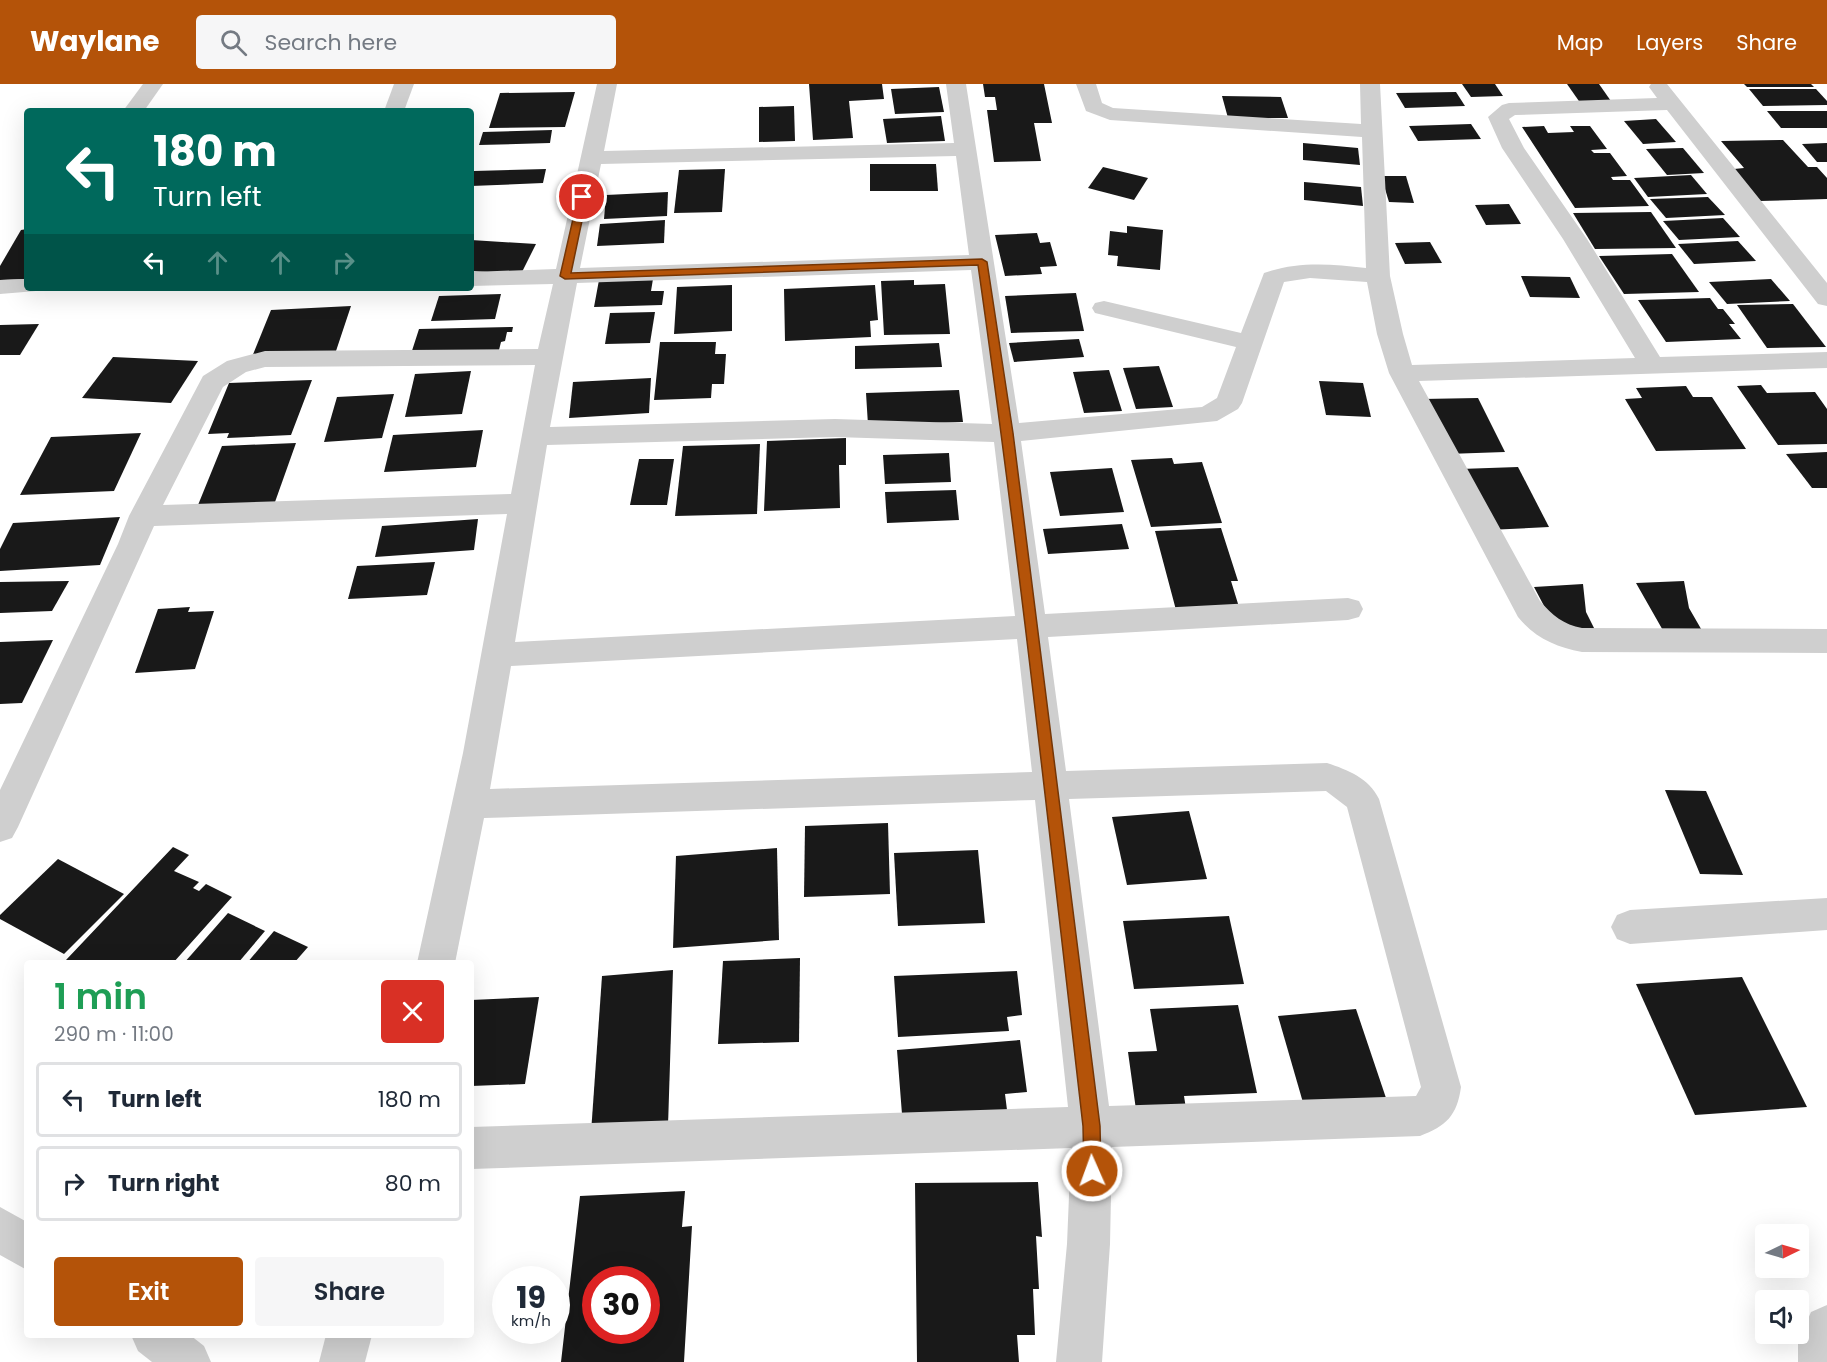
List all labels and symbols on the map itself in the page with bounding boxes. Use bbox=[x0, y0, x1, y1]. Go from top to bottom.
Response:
pin bbox=[556, 171, 607, 222]
position arrow bbox=[1060, 1139, 1124, 1203]
north arrow bbox=[1755, 1224, 1809, 1278]
speed limit sign: 30 bbox=[582, 1266, 660, 1344]

